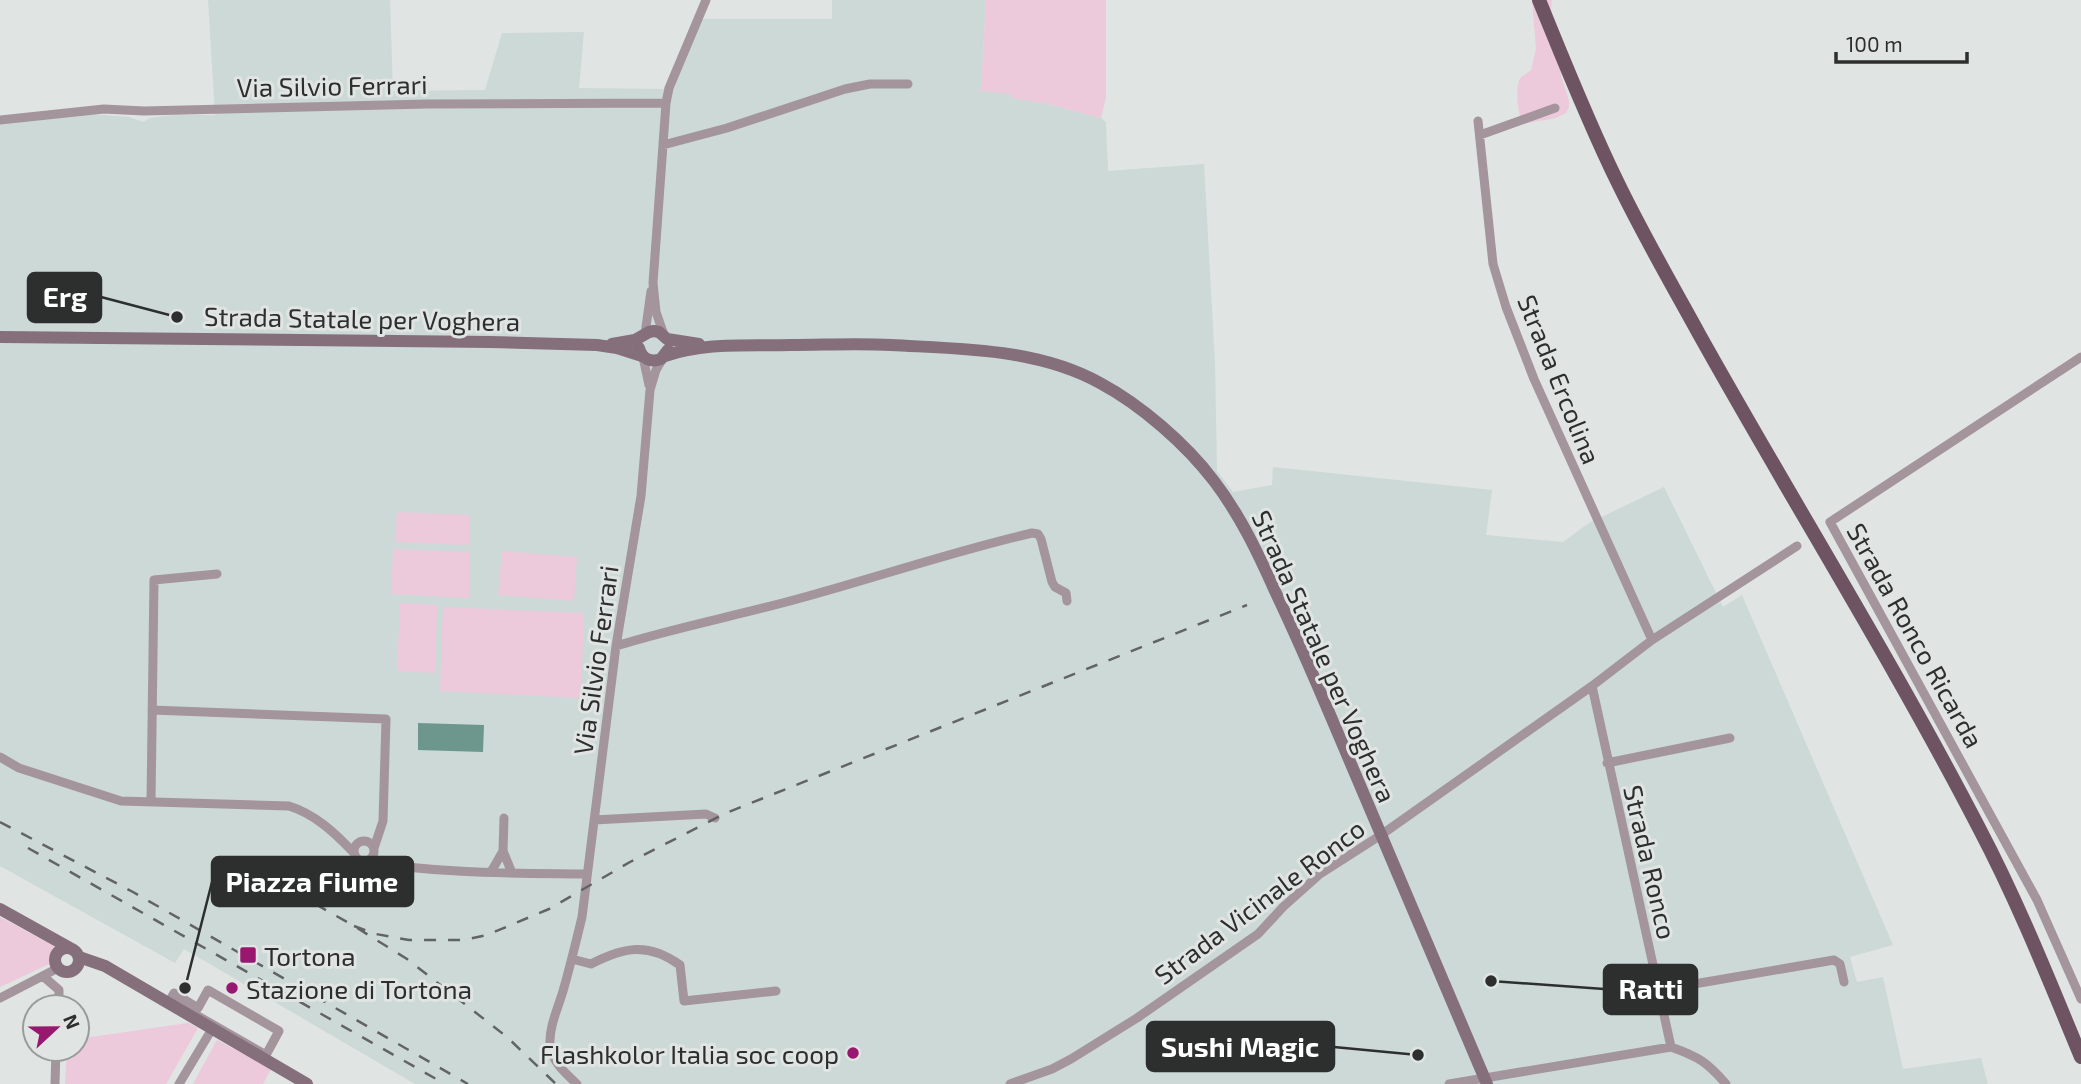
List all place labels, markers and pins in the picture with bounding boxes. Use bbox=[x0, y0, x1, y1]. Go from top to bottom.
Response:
callout: Erg bbox=[28, 273, 101, 322]
callout: Piazza Fiume bbox=[212, 857, 413, 906]
place label: Tortona bbox=[264, 940, 355, 971]
marker: Tortona bbox=[238, 945, 258, 965]
callout: Ratti bbox=[1604, 965, 1697, 1014]
place label: Stazione di Tortona bbox=[246, 973, 472, 1004]
marker: Stazione di Tortona bbox=[224, 980, 240, 996]
callout: Sushi Magic bbox=[1147, 1022, 1334, 1071]
place label: Flashkolor Italia soc coop bbox=[540, 1038, 839, 1069]
marker: Flashkolor Italia soc coop bbox=[845, 1045, 861, 1061]

